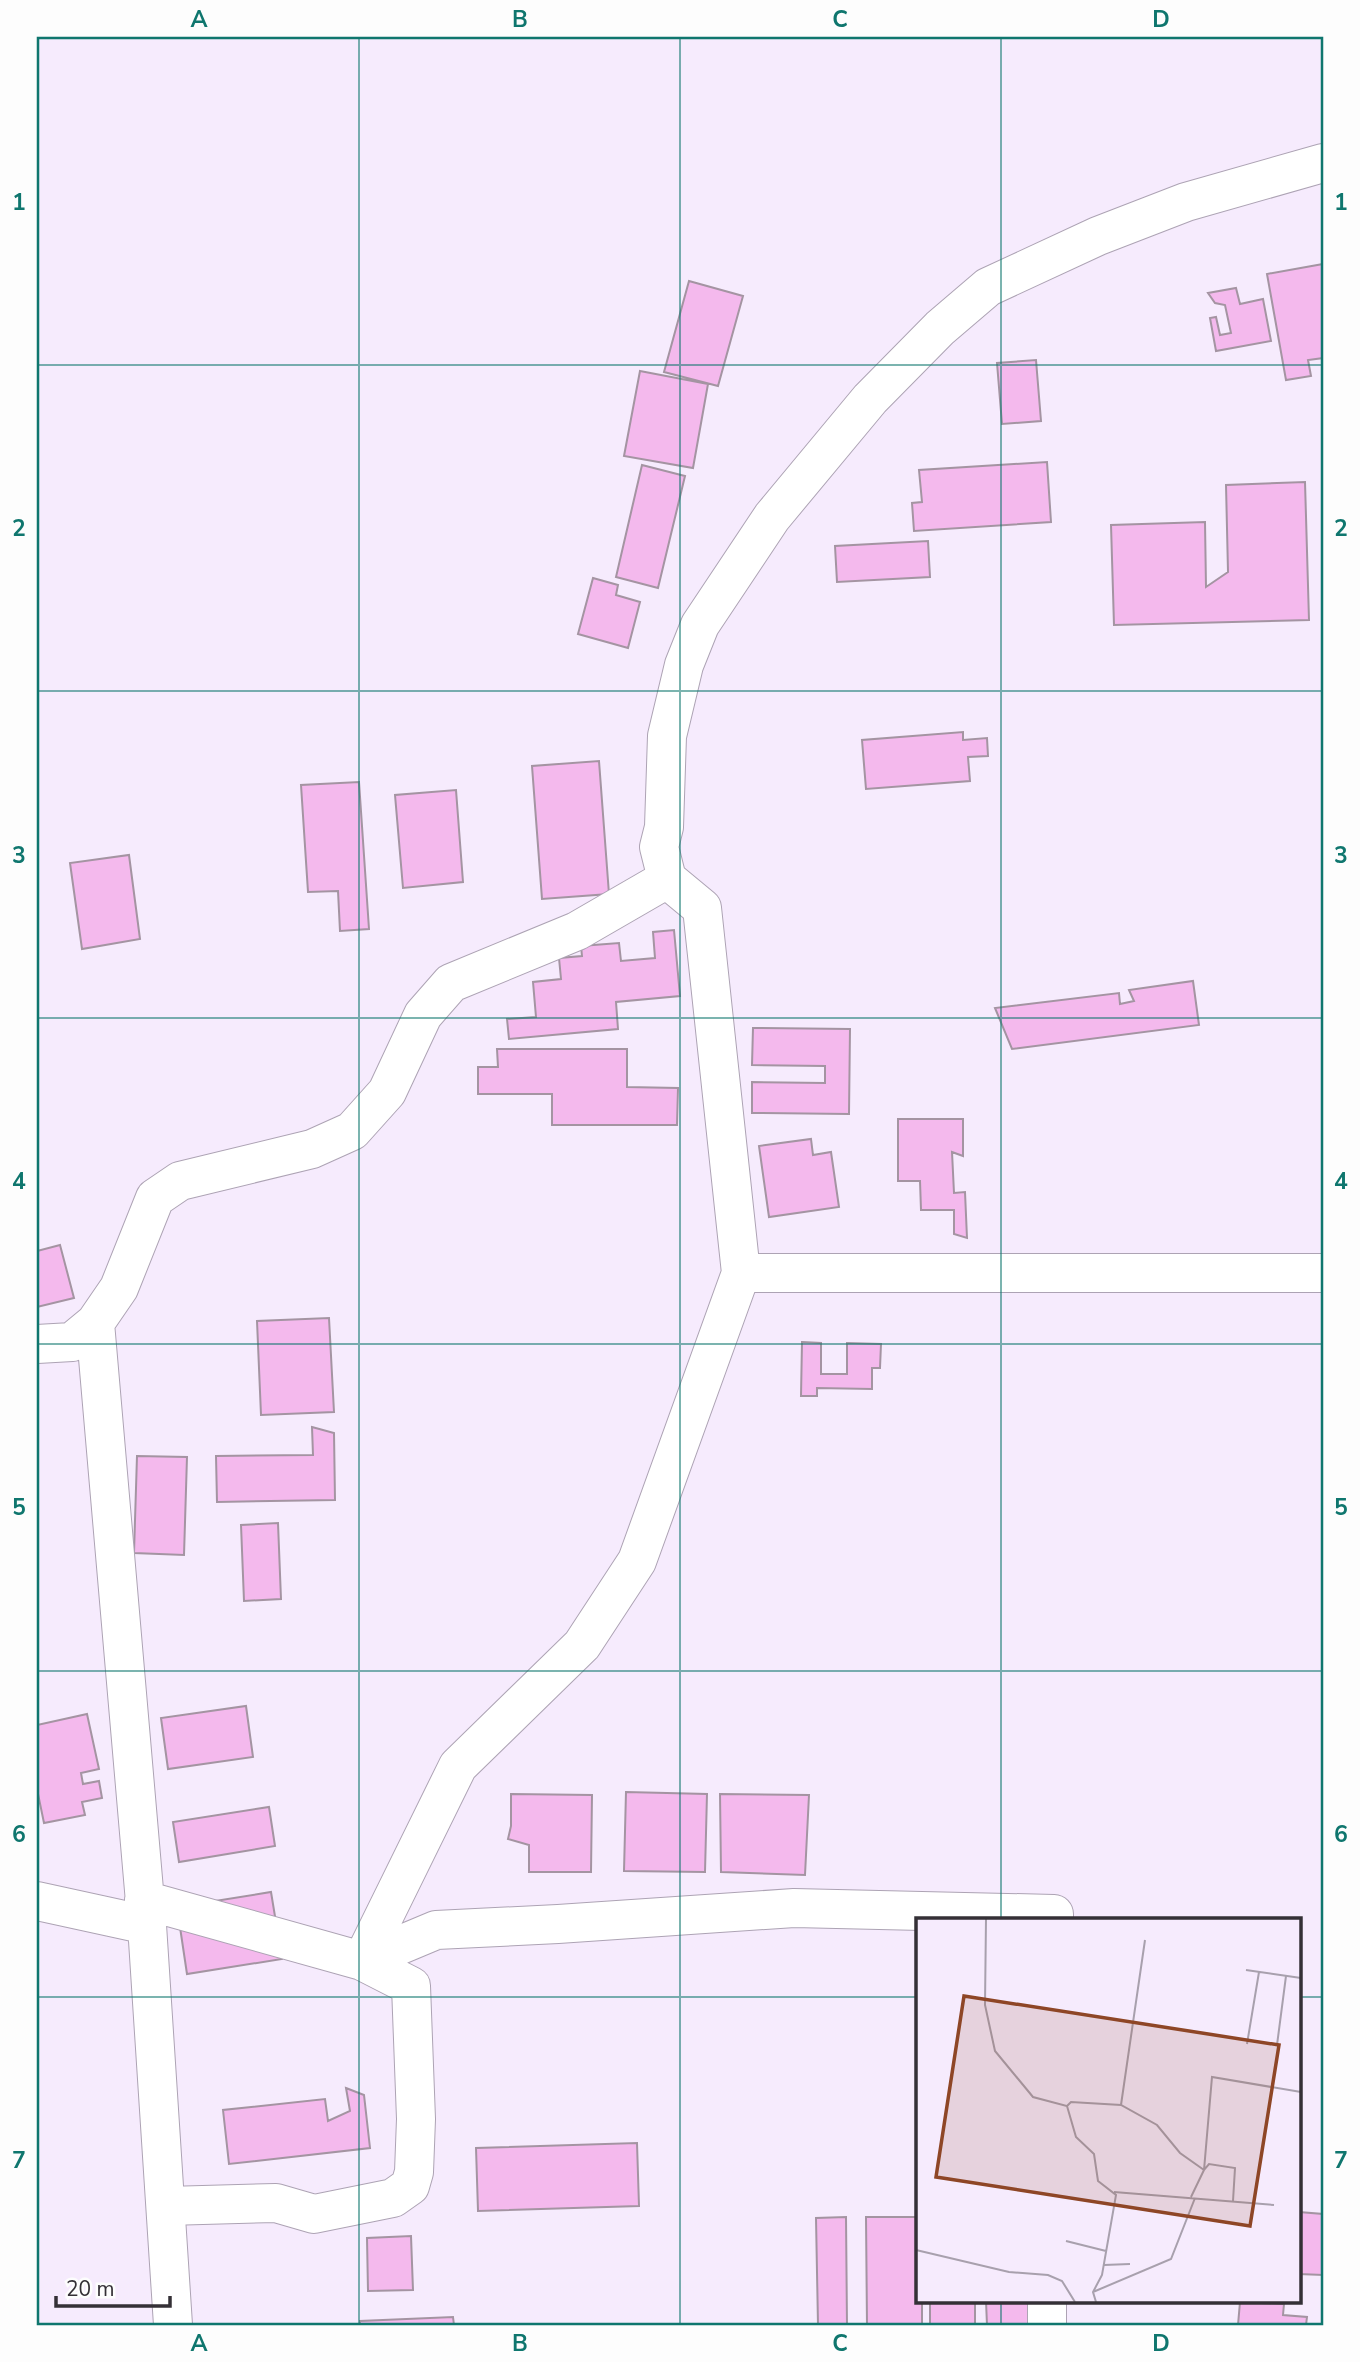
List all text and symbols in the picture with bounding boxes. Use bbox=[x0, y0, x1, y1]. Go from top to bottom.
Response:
text: A bbox=[190, 4, 208, 35]
text: B bbox=[512, 4, 528, 35]
text: C bbox=[832, 4, 848, 35]
text: D bbox=[1152, 4, 1170, 35]
text: 1 bbox=[12, 187, 26, 218]
text: 1 bbox=[1334, 187, 1348, 218]
text: 2 bbox=[12, 513, 26, 544]
text: 2 bbox=[1334, 513, 1348, 544]
text: 3 bbox=[12, 840, 26, 871]
text: 3 bbox=[1334, 840, 1348, 871]
text: 4 bbox=[12, 1166, 26, 1197]
text: 4 bbox=[1334, 1166, 1348, 1197]
text: 5 bbox=[12, 1492, 26, 1523]
text: 5 bbox=[1334, 1492, 1348, 1523]
text: 6 bbox=[12, 1819, 26, 1850]
text: 6 bbox=[1334, 1819, 1348, 1850]
inset map bbox=[916, 1918, 1300, 2302]
text: 7 bbox=[12, 2145, 26, 2176]
text: 7 bbox=[1334, 2145, 1348, 2176]
scale bar bbox=[56, 2264, 170, 2308]
text: 20 m bbox=[66, 2275, 115, 2303]
text: A bbox=[190, 2328, 208, 2359]
text: B bbox=[512, 2328, 528, 2359]
text: C bbox=[832, 2328, 848, 2359]
text: D bbox=[1152, 2328, 1170, 2359]

